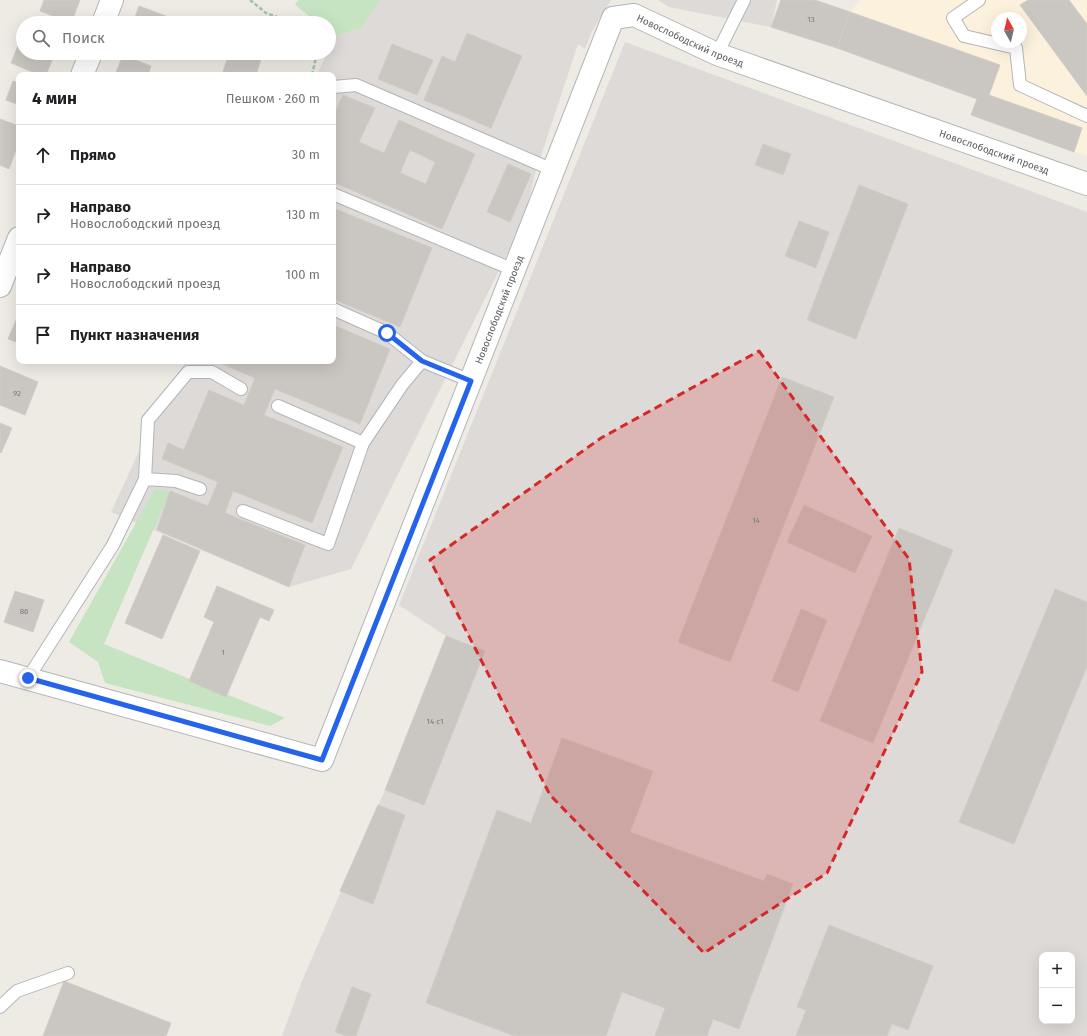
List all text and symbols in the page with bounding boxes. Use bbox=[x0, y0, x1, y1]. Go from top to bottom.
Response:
street label: Новослободский проезд bbox=[635, 12, 745, 70]
north arrow bbox=[991, 12, 1027, 48]
house number: 13 bbox=[807, 15, 815, 24]
search box bbox=[16, 16, 336, 60]
icon: search bbox=[30, 27, 52, 49]
text: Поиск bbox=[62, 29, 105, 47]
text: 4 мин bbox=[32, 88, 77, 109]
text: Пешком · 260 m bbox=[226, 91, 320, 106]
street label: Новослободский проезд bbox=[937, 128, 1051, 177]
icon: ahead bbox=[32, 144, 54, 166]
text: Прямо bbox=[70, 146, 116, 164]
text: 30 m bbox=[292, 147, 320, 162]
text: Направо bbox=[70, 198, 131, 216]
icon: right bbox=[32, 204, 54, 226]
text: 130 m bbox=[286, 207, 320, 222]
text: Новослободский проезд bbox=[70, 216, 220, 231]
street label: Новослободский проезд bbox=[473, 253, 526, 366]
text: Направо bbox=[70, 258, 131, 276]
icon: right bbox=[32, 264, 54, 286]
text: 100 m bbox=[285, 267, 320, 282]
text: Новослободский проезд bbox=[70, 276, 220, 291]
icon: arrive bbox=[32, 324, 54, 346]
route start bbox=[378, 324, 396, 342]
text: Пункт назначения bbox=[70, 326, 199, 344]
house number: 92 bbox=[13, 389, 21, 398]
house number: 14 bbox=[752, 516, 761, 525]
house number: 86 bbox=[20, 607, 28, 616]
house number: 1 bbox=[221, 648, 225, 657]
route end bbox=[19, 669, 37, 687]
house number: 14 с1 bbox=[426, 717, 444, 726]
map controls bbox=[1039, 952, 1075, 1024]
button: + bbox=[1039, 952, 1075, 988]
button: − bbox=[1039, 988, 1075, 1024]

